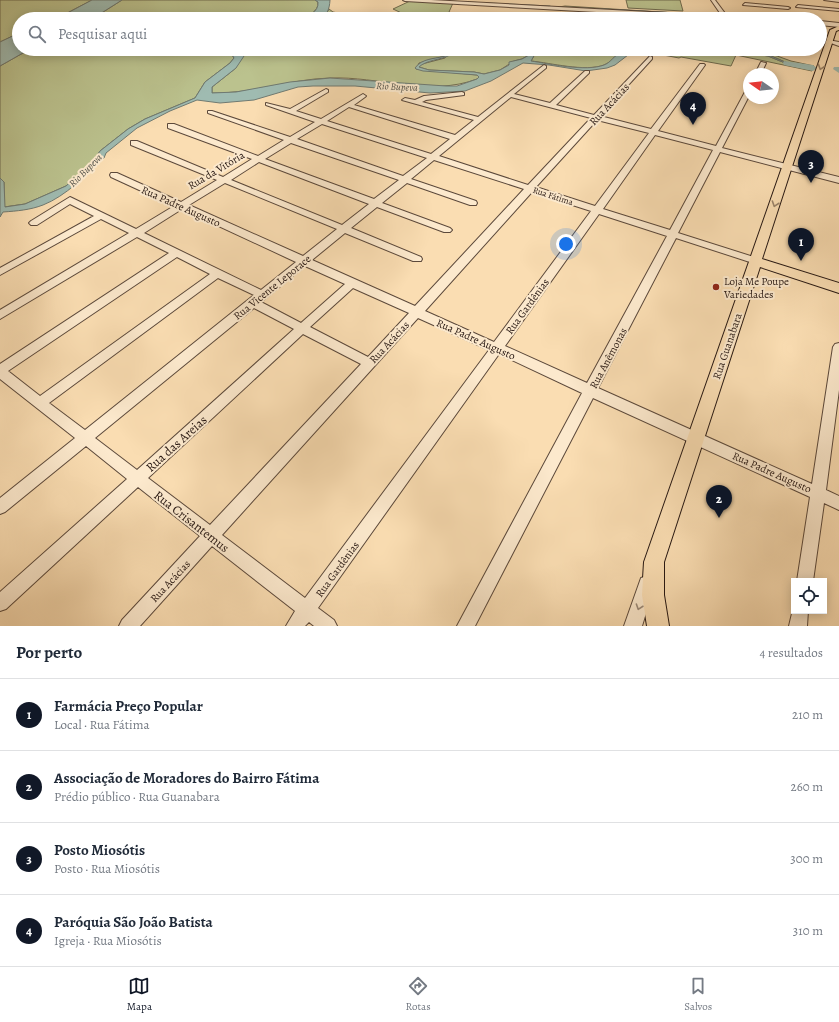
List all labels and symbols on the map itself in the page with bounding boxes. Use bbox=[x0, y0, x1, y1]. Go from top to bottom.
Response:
one-way arrow bbox=[817, 63, 826, 70]
north arrow bbox=[743, 68, 779, 104]
water label: Rio Bupeva bbox=[376, 79, 418, 95]
street label: Rua Acácias bbox=[586, 80, 633, 129]
pin: 4 bbox=[680, 92, 706, 125]
street label: Rua da Vitória bbox=[185, 147, 248, 193]
pin: 3 bbox=[798, 150, 824, 183]
water label: Rio Bupeva bbox=[66, 151, 106, 190]
street label: Rua Padre Augusto bbox=[139, 182, 223, 231]
street label: Rua Fátima bbox=[531, 184, 575, 208]
one-way arrow bbox=[771, 200, 780, 207]
pin: 1 bbox=[788, 228, 814, 261]
your location bbox=[556, 234, 576, 254]
street label: Rua Vicente Leporace bbox=[230, 251, 314, 323]
place label: Loja Me Poupe Variedades bbox=[723, 274, 789, 302]
street label: Rua Gardênias bbox=[502, 275, 553, 337]
marker: Loja Me Poupe Variedades bbox=[711, 282, 721, 292]
street label: Rua Guanabara bbox=[709, 310, 746, 381]
street label: Rua Padre Augusto bbox=[434, 315, 518, 364]
street label: Rua Acácias bbox=[366, 318, 413, 367]
street label: Rua Anêmonas bbox=[586, 325, 631, 391]
street label: Rua das Areias bbox=[142, 411, 211, 475]
street label: Rua Padre Augusto bbox=[730, 448, 814, 497]
pin: 2 bbox=[706, 485, 732, 518]
street label: Rua Crisantemus bbox=[150, 487, 233, 556]
street label: Rua Gardênias bbox=[312, 538, 363, 600]
street label: Rua Acácias bbox=[147, 557, 194, 606]
one-way arrow bbox=[635, 604, 644, 611]

